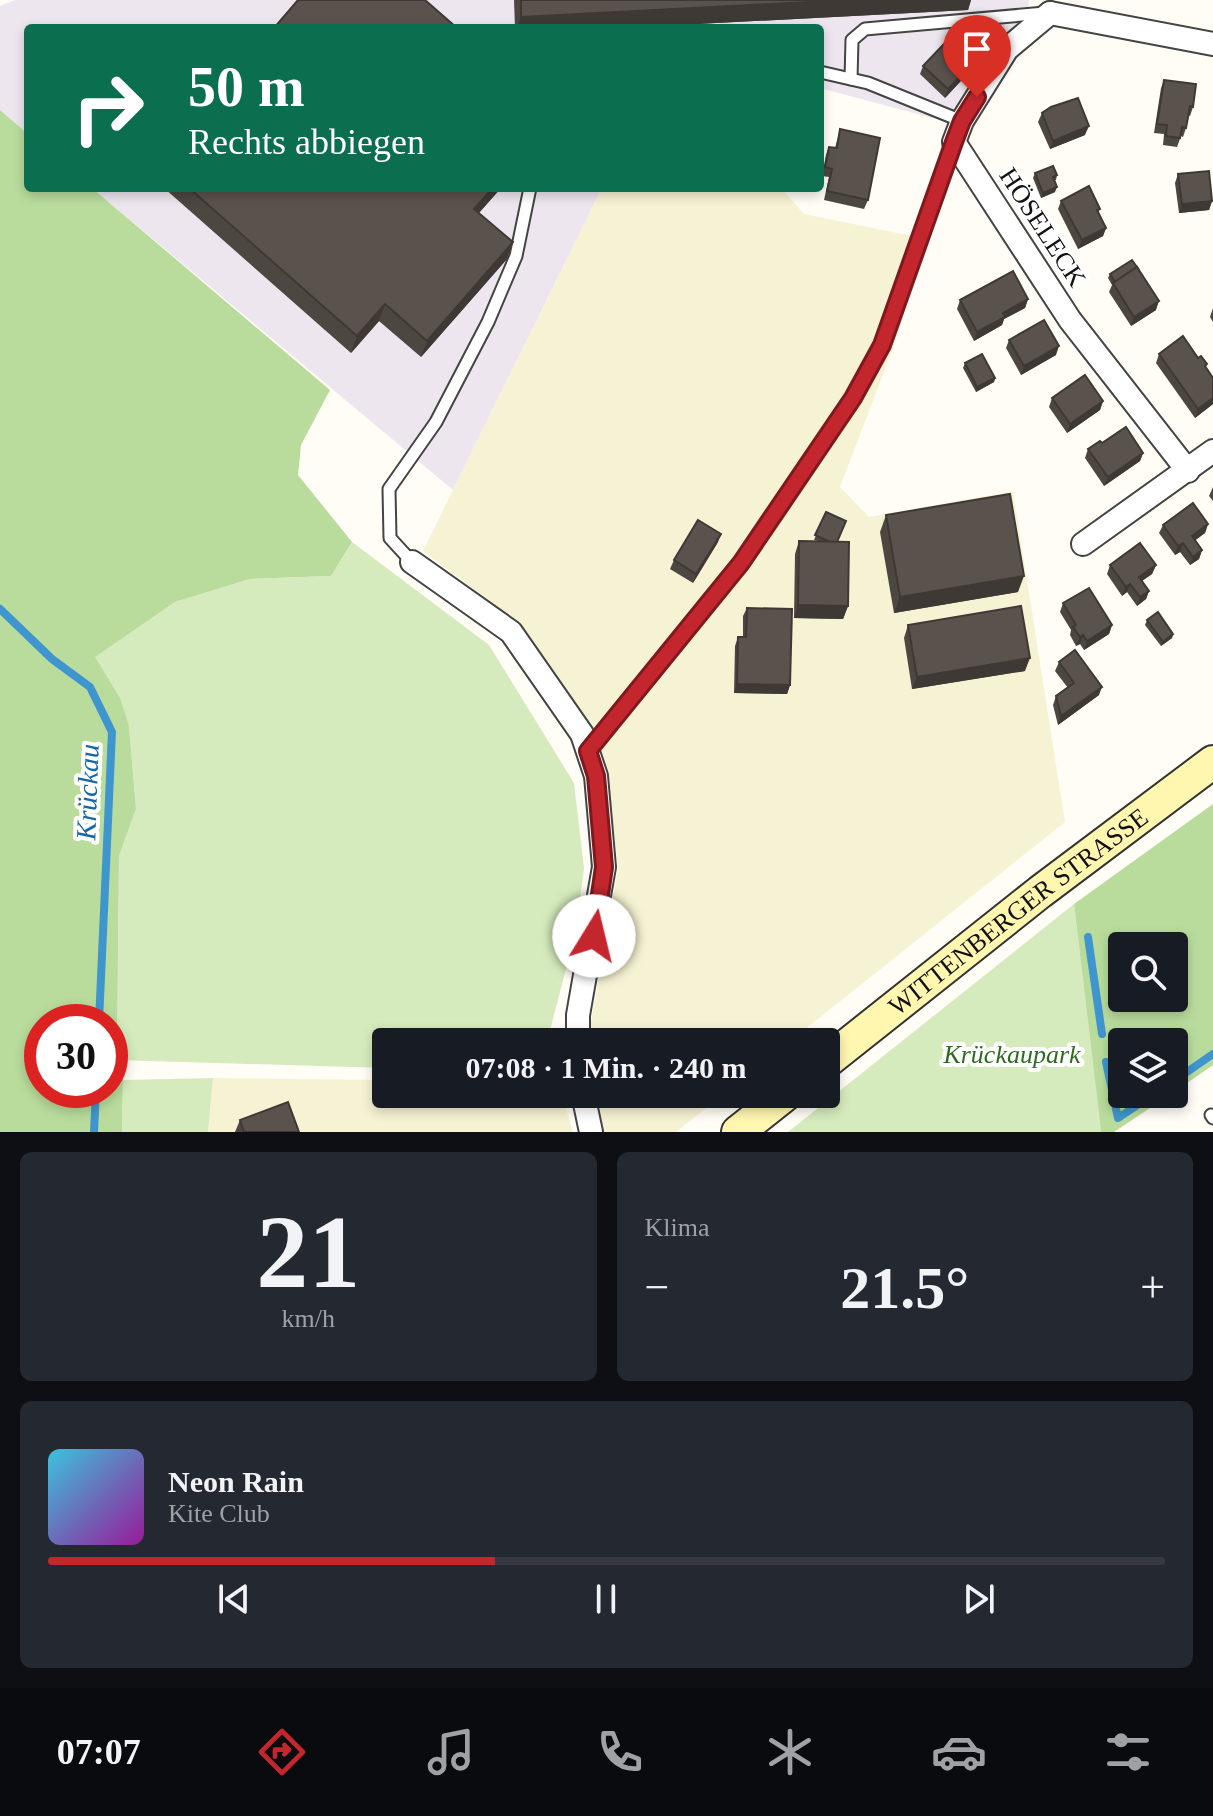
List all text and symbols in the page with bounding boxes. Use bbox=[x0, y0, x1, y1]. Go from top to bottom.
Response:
pin bbox=[943, 15, 1011, 97]
icon: arrive bbox=[955, 27, 999, 71]
icon: right bbox=[56, 56, 160, 160]
text: 50 m bbox=[188, 56, 305, 118]
text: Rechts abbiegen bbox=[188, 122, 425, 162]
street label: HÖSELECK bbox=[993, 162, 1092, 292]
water label: Krückau bbox=[70, 743, 105, 842]
street label: WITTENBERGER STRASSE bbox=[883, 802, 1154, 1022]
position arrow bbox=[552, 894, 636, 978]
map controls bbox=[1108, 932, 1188, 1108]
button: search bbox=[1108, 932, 1188, 1012]
speed limit sign: 30 bbox=[24, 1004, 128, 1108]
button: layers bbox=[1108, 1028, 1188, 1108]
park label: Krückaupark bbox=[942, 1040, 1081, 1069]
text: 07:08 · 1 Min. · 240 m bbox=[466, 1051, 746, 1084]
text: 21 bbox=[256, 1194, 360, 1309]
text: Klima bbox=[645, 1213, 710, 1242]
text: 21.5° bbox=[840, 1255, 969, 1321]
text: − bbox=[645, 1263, 669, 1312]
text: + bbox=[1140, 1263, 1165, 1312]
text: km/h bbox=[282, 1304, 335, 1333]
text: Neon Rain bbox=[168, 1465, 304, 1498]
text: Kite Club bbox=[168, 1499, 270, 1528]
icon: previous bbox=[212, 1577, 256, 1621]
icon: pause bbox=[584, 1577, 628, 1621]
icon: next bbox=[957, 1577, 1001, 1621]
icon: directions bbox=[254, 1724, 310, 1780]
icon: music bbox=[423, 1724, 479, 1780]
icon: phone bbox=[592, 1724, 648, 1780]
icon: climate bbox=[762, 1724, 818, 1780]
icon: car bbox=[931, 1724, 987, 1780]
icon: filters bbox=[1100, 1724, 1156, 1780]
text: 07:07 bbox=[57, 1732, 141, 1772]

